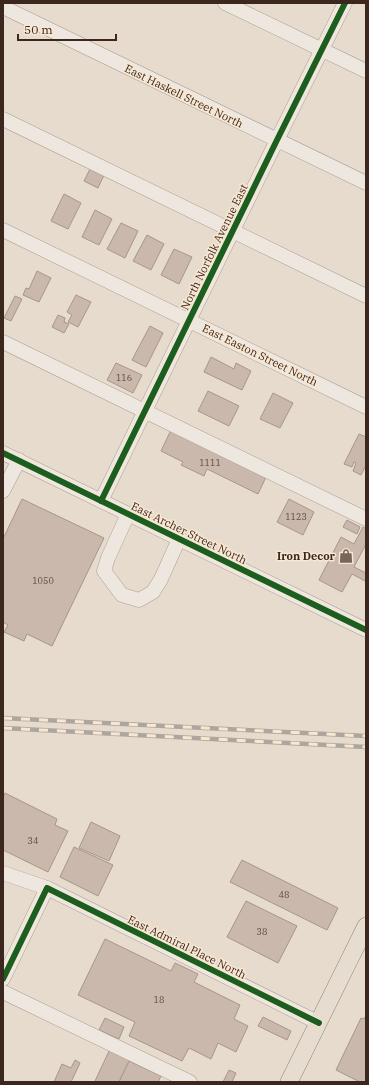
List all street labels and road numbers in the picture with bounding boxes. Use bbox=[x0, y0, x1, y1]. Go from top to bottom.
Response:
street label: East Haskell Street North bbox=[123, 61, 246, 131]
street label: North Norfolk Avenue East bbox=[177, 182, 251, 312]
street label: East Easton Street North bbox=[200, 321, 320, 389]
street label: East Archer Street North bbox=[129, 499, 249, 567]
street label: East Admiral Place North bbox=[125, 912, 249, 982]

